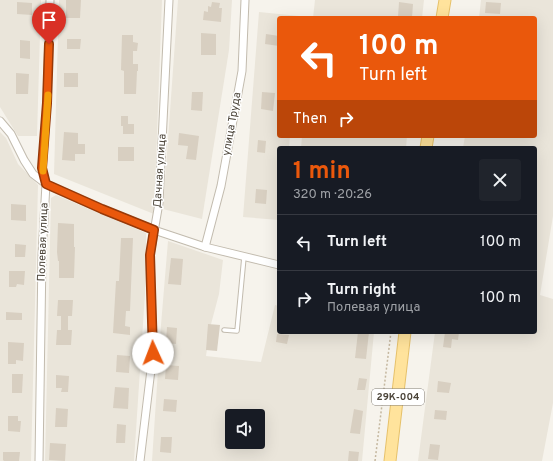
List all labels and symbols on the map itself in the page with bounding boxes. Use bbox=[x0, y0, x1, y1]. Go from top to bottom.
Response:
pin bbox=[32, 3, 66, 44]
street label: улица Труда bbox=[220, 91, 245, 157]
street label: Дачная улица bbox=[150, 133, 170, 209]
street label: Полевая улица bbox=[35, 202, 51, 282]
position arrow bbox=[132, 332, 174, 374]
road number: 29К-004 bbox=[372, 389, 424, 405]

